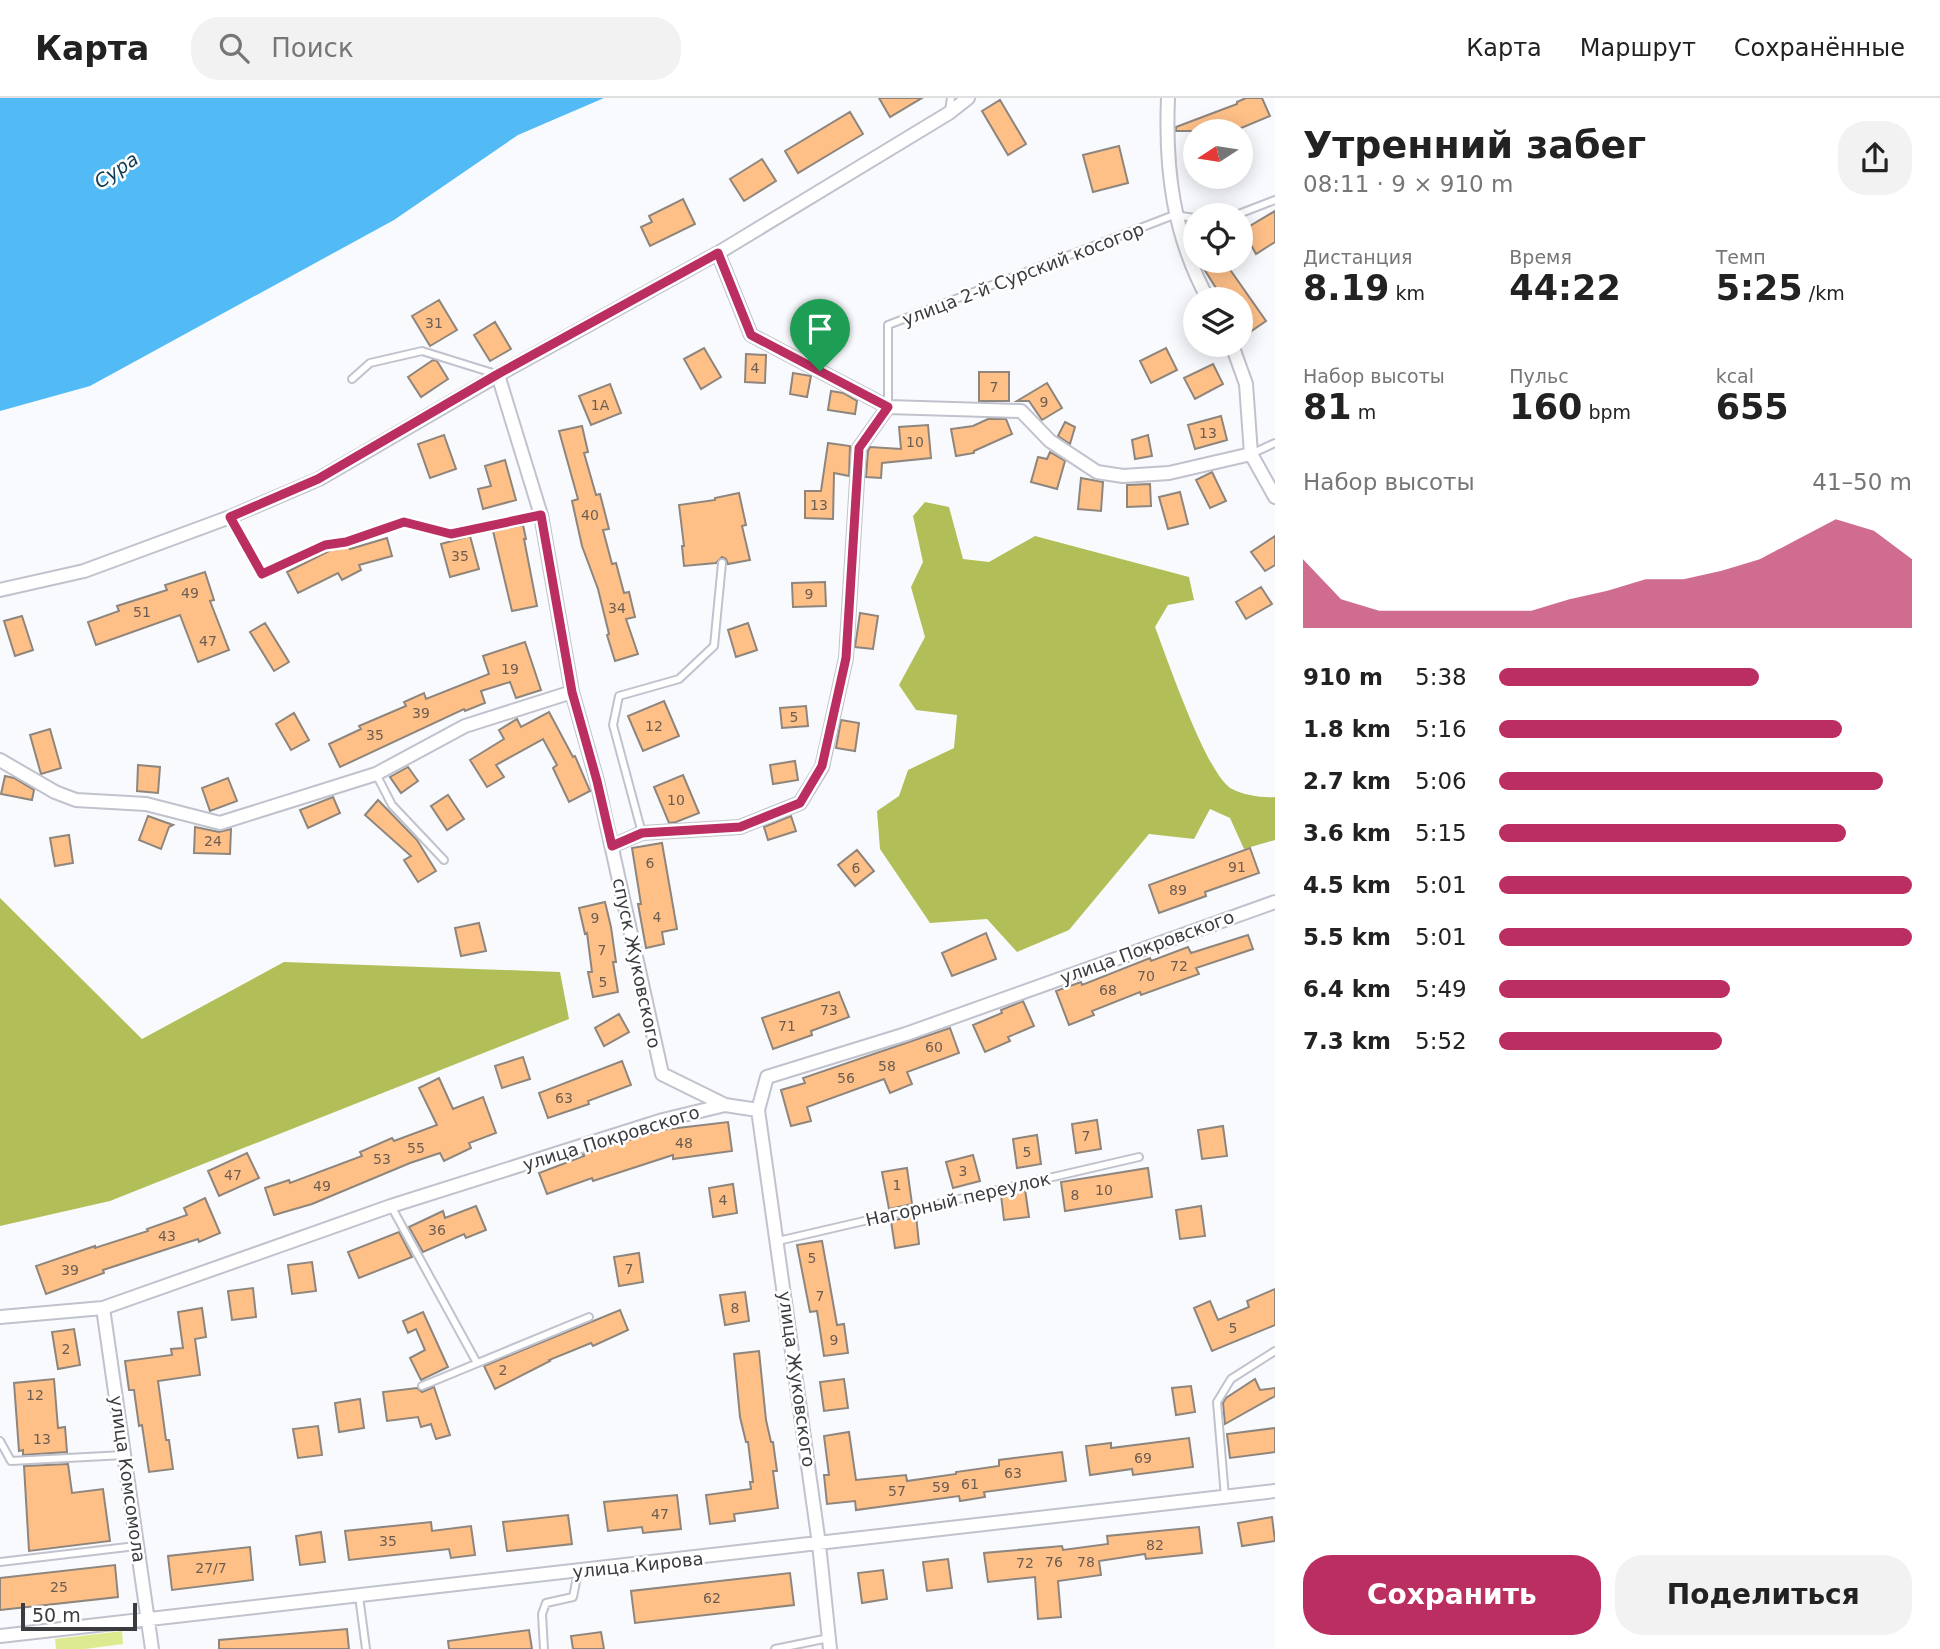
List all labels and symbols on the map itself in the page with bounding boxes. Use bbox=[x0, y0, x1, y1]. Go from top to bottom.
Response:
north arrow bbox=[1183, 119, 1253, 189]
water label: Сура bbox=[90, 147, 142, 193]
street label: улица 2-й Сурский косогор bbox=[899, 218, 1147, 330]
pin bbox=[790, 299, 850, 371]
house number: 31 bbox=[425, 315, 443, 331]
house number: 4 bbox=[751, 360, 760, 376]
house number: 7 bbox=[990, 379, 998, 395]
house number: 9 bbox=[1040, 394, 1048, 410]
house number: 1А bbox=[591, 397, 610, 413]
house number: 13 bbox=[1199, 425, 1217, 441]
house number: 10 bbox=[906, 434, 924, 450]
house number: 13 bbox=[810, 497, 828, 513]
house number: 40 bbox=[581, 507, 599, 523]
house number: 35 bbox=[451, 548, 469, 564]
house number: 49 bbox=[181, 585, 199, 601]
house number: 9 bbox=[805, 586, 813, 602]
house number: 34 bbox=[608, 600, 626, 616]
house number: 51 bbox=[133, 604, 151, 620]
house number: 47 bbox=[199, 633, 217, 649]
house number: 19 bbox=[501, 661, 519, 677]
house number: 39 bbox=[412, 705, 430, 721]
house number: 5 bbox=[790, 709, 798, 725]
house number: 12 bbox=[645, 718, 663, 734]
house number: 35 bbox=[366, 727, 384, 743]
house number: 10 bbox=[667, 792, 685, 808]
house number: 24 bbox=[204, 833, 222, 849]
house number: 6 bbox=[646, 855, 655, 871]
house number: 91 bbox=[1228, 859, 1246, 875]
house number: 6 bbox=[852, 860, 861, 876]
street label: спуск Жуковского bbox=[609, 876, 665, 1050]
house number: 89 bbox=[1169, 882, 1187, 898]
street label: улица Покровского bbox=[1057, 906, 1237, 988]
house number: 4 bbox=[653, 909, 662, 925]
house number: 9 bbox=[591, 910, 599, 926]
house number: 7 bbox=[598, 942, 606, 958]
house number: 72 bbox=[1170, 958, 1188, 974]
house number: 70 bbox=[1137, 968, 1155, 984]
house number: 5 bbox=[599, 974, 607, 990]
house number: 68 bbox=[1099, 982, 1117, 998]
house number: 73 bbox=[820, 1002, 838, 1018]
house number: 71 bbox=[778, 1018, 796, 1034]
house number: 60 bbox=[925, 1039, 943, 1055]
house number: 58 bbox=[878, 1058, 896, 1074]
house number: 56 bbox=[837, 1070, 855, 1086]
house number: 63 bbox=[555, 1090, 573, 1106]
street label: улица Покровского bbox=[520, 1101, 702, 1175]
house number: 7 bbox=[1082, 1128, 1090, 1144]
house number: 48 bbox=[675, 1135, 693, 1151]
house number: 55 bbox=[407, 1140, 425, 1156]
house number: 5 bbox=[1023, 1144, 1031, 1160]
house number: 53 bbox=[373, 1151, 391, 1167]
house number: 3 bbox=[959, 1163, 967, 1179]
house number: 47 bbox=[224, 1167, 242, 1183]
street label: Нагорный переулок bbox=[863, 1167, 1053, 1231]
house number: 1 bbox=[893, 1177, 901, 1193]
house number: 49 bbox=[313, 1178, 331, 1194]
house number: 10 bbox=[1095, 1182, 1113, 1198]
house number: 8 bbox=[1071, 1187, 1079, 1203]
house number: 4 bbox=[719, 1192, 728, 1208]
house number: 36 bbox=[428, 1222, 446, 1238]
house number: 43 bbox=[158, 1228, 176, 1244]
house number: 5 bbox=[808, 1250, 816, 1266]
house number: 7 bbox=[625, 1261, 633, 1277]
house number: 39 bbox=[61, 1262, 79, 1278]
house number: 7 bbox=[816, 1288, 824, 1304]
street label: улица Жуковского bbox=[774, 1290, 820, 1468]
house number: 8 bbox=[731, 1300, 739, 1316]
house number: 5 bbox=[1229, 1320, 1237, 1336]
house number: 9 bbox=[830, 1332, 838, 1348]
house number: 2 bbox=[62, 1341, 70, 1357]
house number: 2 bbox=[499, 1362, 507, 1378]
house number: 12 bbox=[26, 1387, 44, 1403]
street label: улица Комсомола bbox=[106, 1394, 150, 1564]
house number: 13 bbox=[33, 1431, 51, 1447]
house number: 69 bbox=[1134, 1450, 1152, 1466]
house number: 63 bbox=[1004, 1465, 1022, 1481]
house number: 61 bbox=[961, 1476, 979, 1492]
house number: 59 bbox=[932, 1479, 950, 1495]
house number: 57 bbox=[888, 1483, 906, 1499]
house number: 47 bbox=[651, 1506, 669, 1522]
house number: 35 bbox=[379, 1533, 397, 1549]
house number: 82 bbox=[1146, 1537, 1164, 1553]
street label: улица Кирова bbox=[572, 1548, 704, 1582]
house number: 76 bbox=[1045, 1554, 1063, 1570]
house number: 78 bbox=[1077, 1554, 1095, 1570]
house number: 72 bbox=[1016, 1555, 1034, 1571]
house number: 27/7 bbox=[195, 1560, 227, 1576]
house number: 25 bbox=[50, 1579, 68, 1595]
house number: 62 bbox=[703, 1590, 721, 1606]
scale bar bbox=[21, 1600, 136, 1632]

